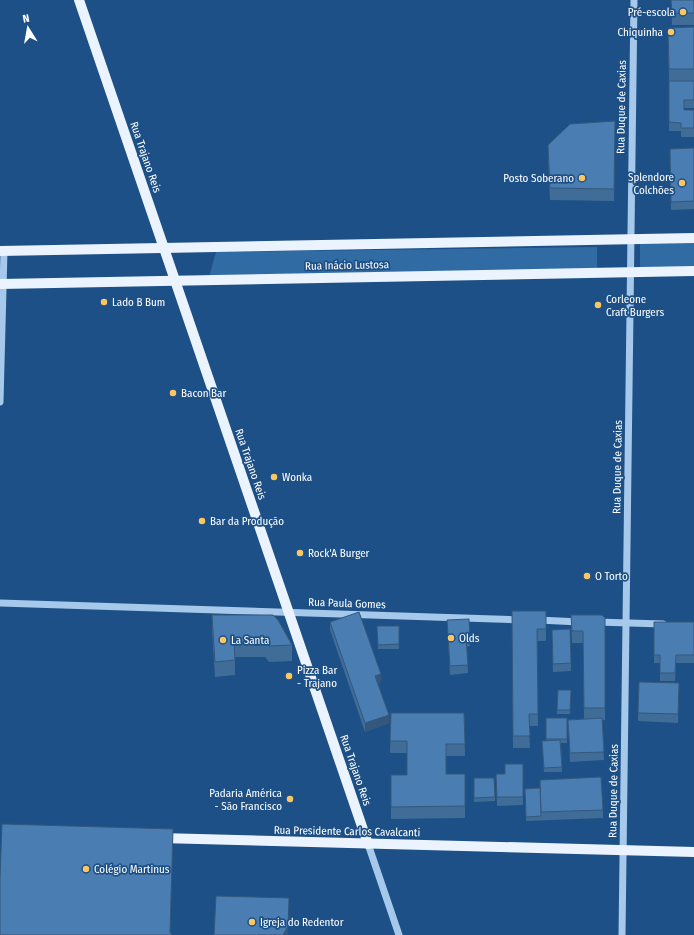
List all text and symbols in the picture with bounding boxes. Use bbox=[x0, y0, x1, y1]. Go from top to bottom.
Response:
place label: Pré-escola bbox=[628, 6, 675, 19]
marker: Pré-escola bbox=[678, 7, 688, 17]
north arrow bbox=[8, 8, 48, 48]
text: N bbox=[22, 12, 31, 26]
place label: Chiquinha bbox=[618, 26, 663, 39]
marker: Chiquinha bbox=[666, 27, 676, 37]
street label: Rua Duque de Caxias bbox=[614, 60, 629, 154]
street label: Rua Trajano Reis bbox=[127, 120, 164, 195]
place label: Splendore Colchões bbox=[628, 171, 674, 197]
place label: Posto Soberano bbox=[503, 172, 574, 185]
marker: Posto Soberano bbox=[577, 173, 587, 183]
marker: Splendore Colchões bbox=[677, 178, 687, 188]
street label: Rua Inácio Lustosa bbox=[305, 258, 389, 273]
place label: Corleone Craft Burgers bbox=[606, 293, 664, 319]
place label: Lado B Bum bbox=[112, 296, 165, 309]
marker: Lado B Bum bbox=[99, 297, 109, 307]
marker: Corleone Craft Burgers bbox=[593, 300, 603, 310]
place label: Bacon Bar bbox=[181, 387, 226, 400]
marker: Bacon Bar bbox=[168, 388, 178, 398]
street label: Rua Duque de Caxias bbox=[610, 420, 625, 514]
street label: Rua Trajano Reis bbox=[232, 427, 269, 502]
place label: Wonka bbox=[282, 471, 312, 484]
marker: Wonka bbox=[269, 472, 279, 482]
place label: Bar da Produção bbox=[210, 515, 284, 528]
marker: Bar da Produção bbox=[197, 516, 207, 526]
place label: Rock'A Burger bbox=[308, 547, 370, 560]
marker: Rock'A Burger bbox=[295, 548, 305, 558]
place label: O Torto bbox=[595, 570, 628, 583]
marker: O Torto bbox=[582, 571, 592, 581]
street label: Rua Paula Gomes bbox=[308, 596, 386, 611]
place label: Olds bbox=[459, 632, 480, 645]
marker: Olds bbox=[446, 633, 456, 643]
place label: La Santa bbox=[231, 634, 269, 647]
marker: La Santa bbox=[218, 635, 228, 645]
place label: Pizza Bar - Trajano bbox=[297, 664, 337, 690]
marker: Pizza Bar - Trajano bbox=[284, 671, 294, 681]
street label: Rua Trajano Reis bbox=[337, 733, 374, 808]
street label: Rua Duque de Caxias bbox=[606, 744, 621, 838]
place label: Padaria América - São Francisco bbox=[209, 787, 282, 813]
marker: Padaria América - São Francisco bbox=[285, 794, 295, 804]
street label: Rua Presidente Carlos Cavalcanti bbox=[274, 824, 421, 839]
place label: Colégio Martinus bbox=[94, 863, 170, 876]
marker: Colégio Martinus bbox=[81, 864, 91, 874]
place label: Igreja do Redentor bbox=[260, 916, 344, 929]
marker: Igreja do Redentor bbox=[247, 917, 257, 927]

